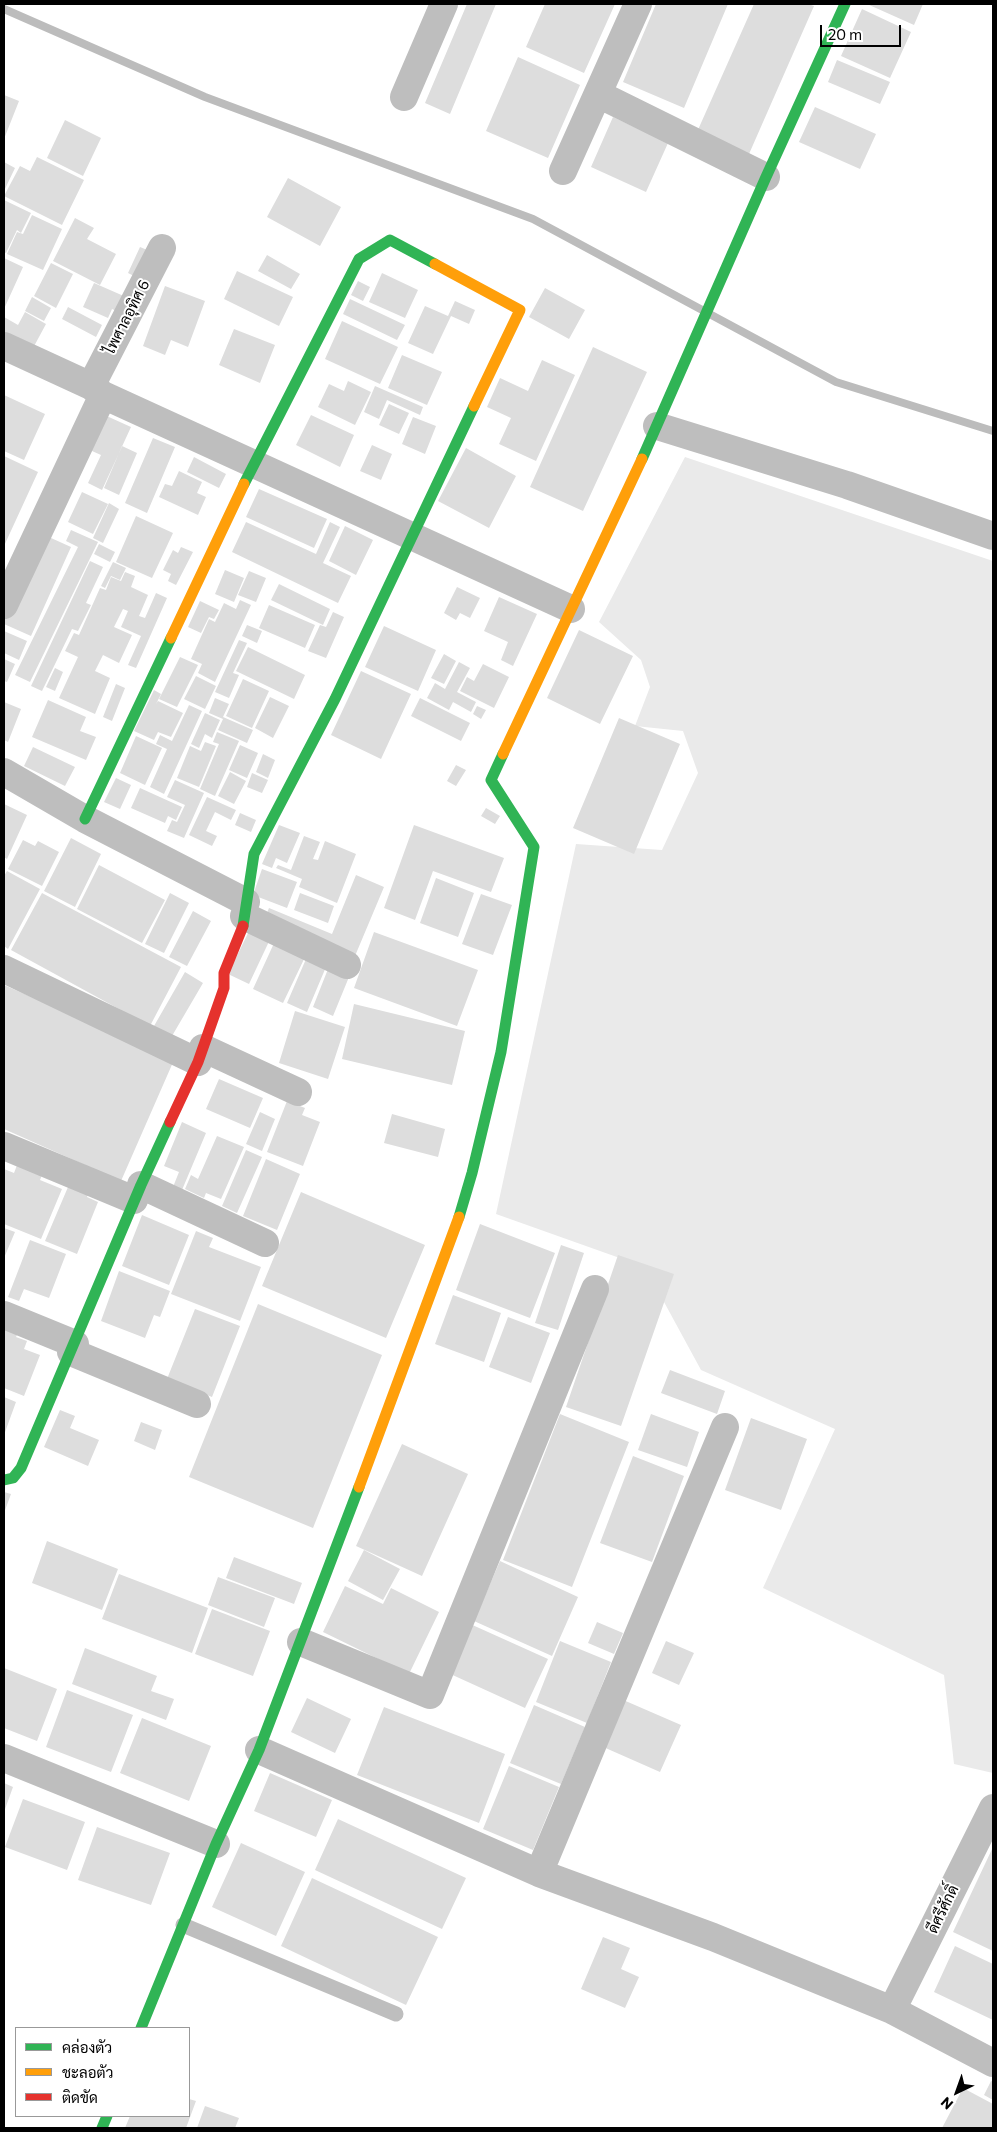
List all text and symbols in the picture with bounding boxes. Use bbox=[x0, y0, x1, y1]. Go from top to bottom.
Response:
scale bar bbox=[822, 15, 903, 47]
text: 20 m bbox=[828, 25, 862, 43]
street label: ไพศาลอุทิศ 6 bbox=[101, 277, 153, 357]
street label: ดีศรีศักดิ์ bbox=[924, 1882, 962, 1936]
legend bbox=[15, 2027, 190, 2117]
text: คล่องตัว bbox=[62, 2038, 112, 2056]
text: ชะลอตัว bbox=[62, 2063, 113, 2081]
north arrow bbox=[932, 2067, 982, 2117]
text: ติดขัด bbox=[62, 2088, 98, 2106]
text: N bbox=[937, 2094, 956, 2113]

